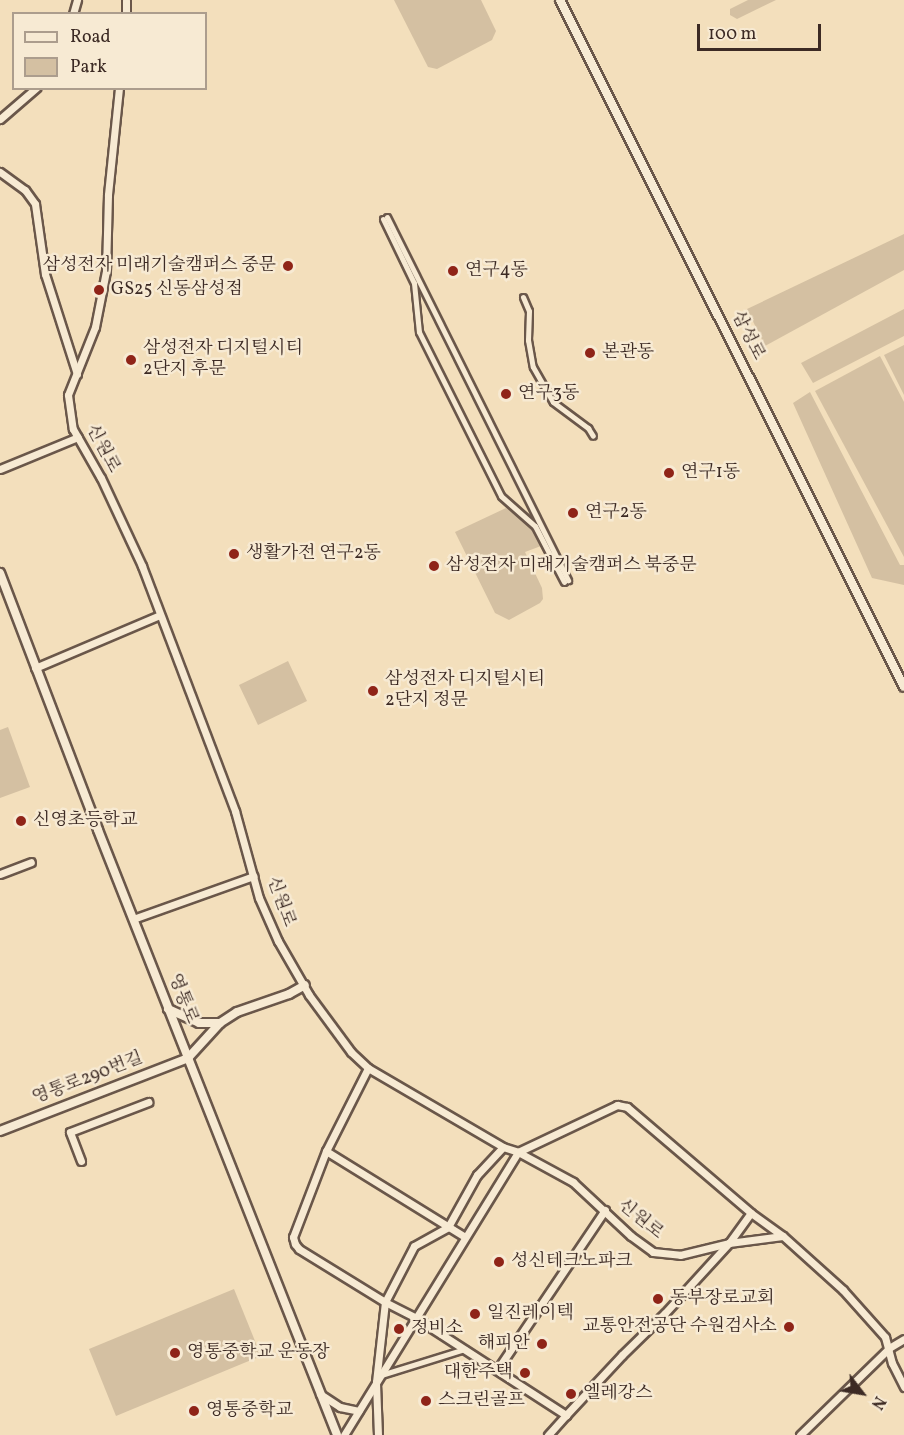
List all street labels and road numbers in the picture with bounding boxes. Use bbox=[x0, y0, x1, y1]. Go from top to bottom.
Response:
street label: 삼성로 bbox=[726, 308, 768, 364]
street label: 신원로 bbox=[80, 421, 124, 477]
street label: 신원로 bbox=[261, 874, 299, 930]
street label: 영통로 bbox=[162, 971, 202, 1027]
street label: 영통로290번길 bbox=[30, 1048, 146, 1110]
street label: 신원로 bbox=[613, 1195, 667, 1245]

